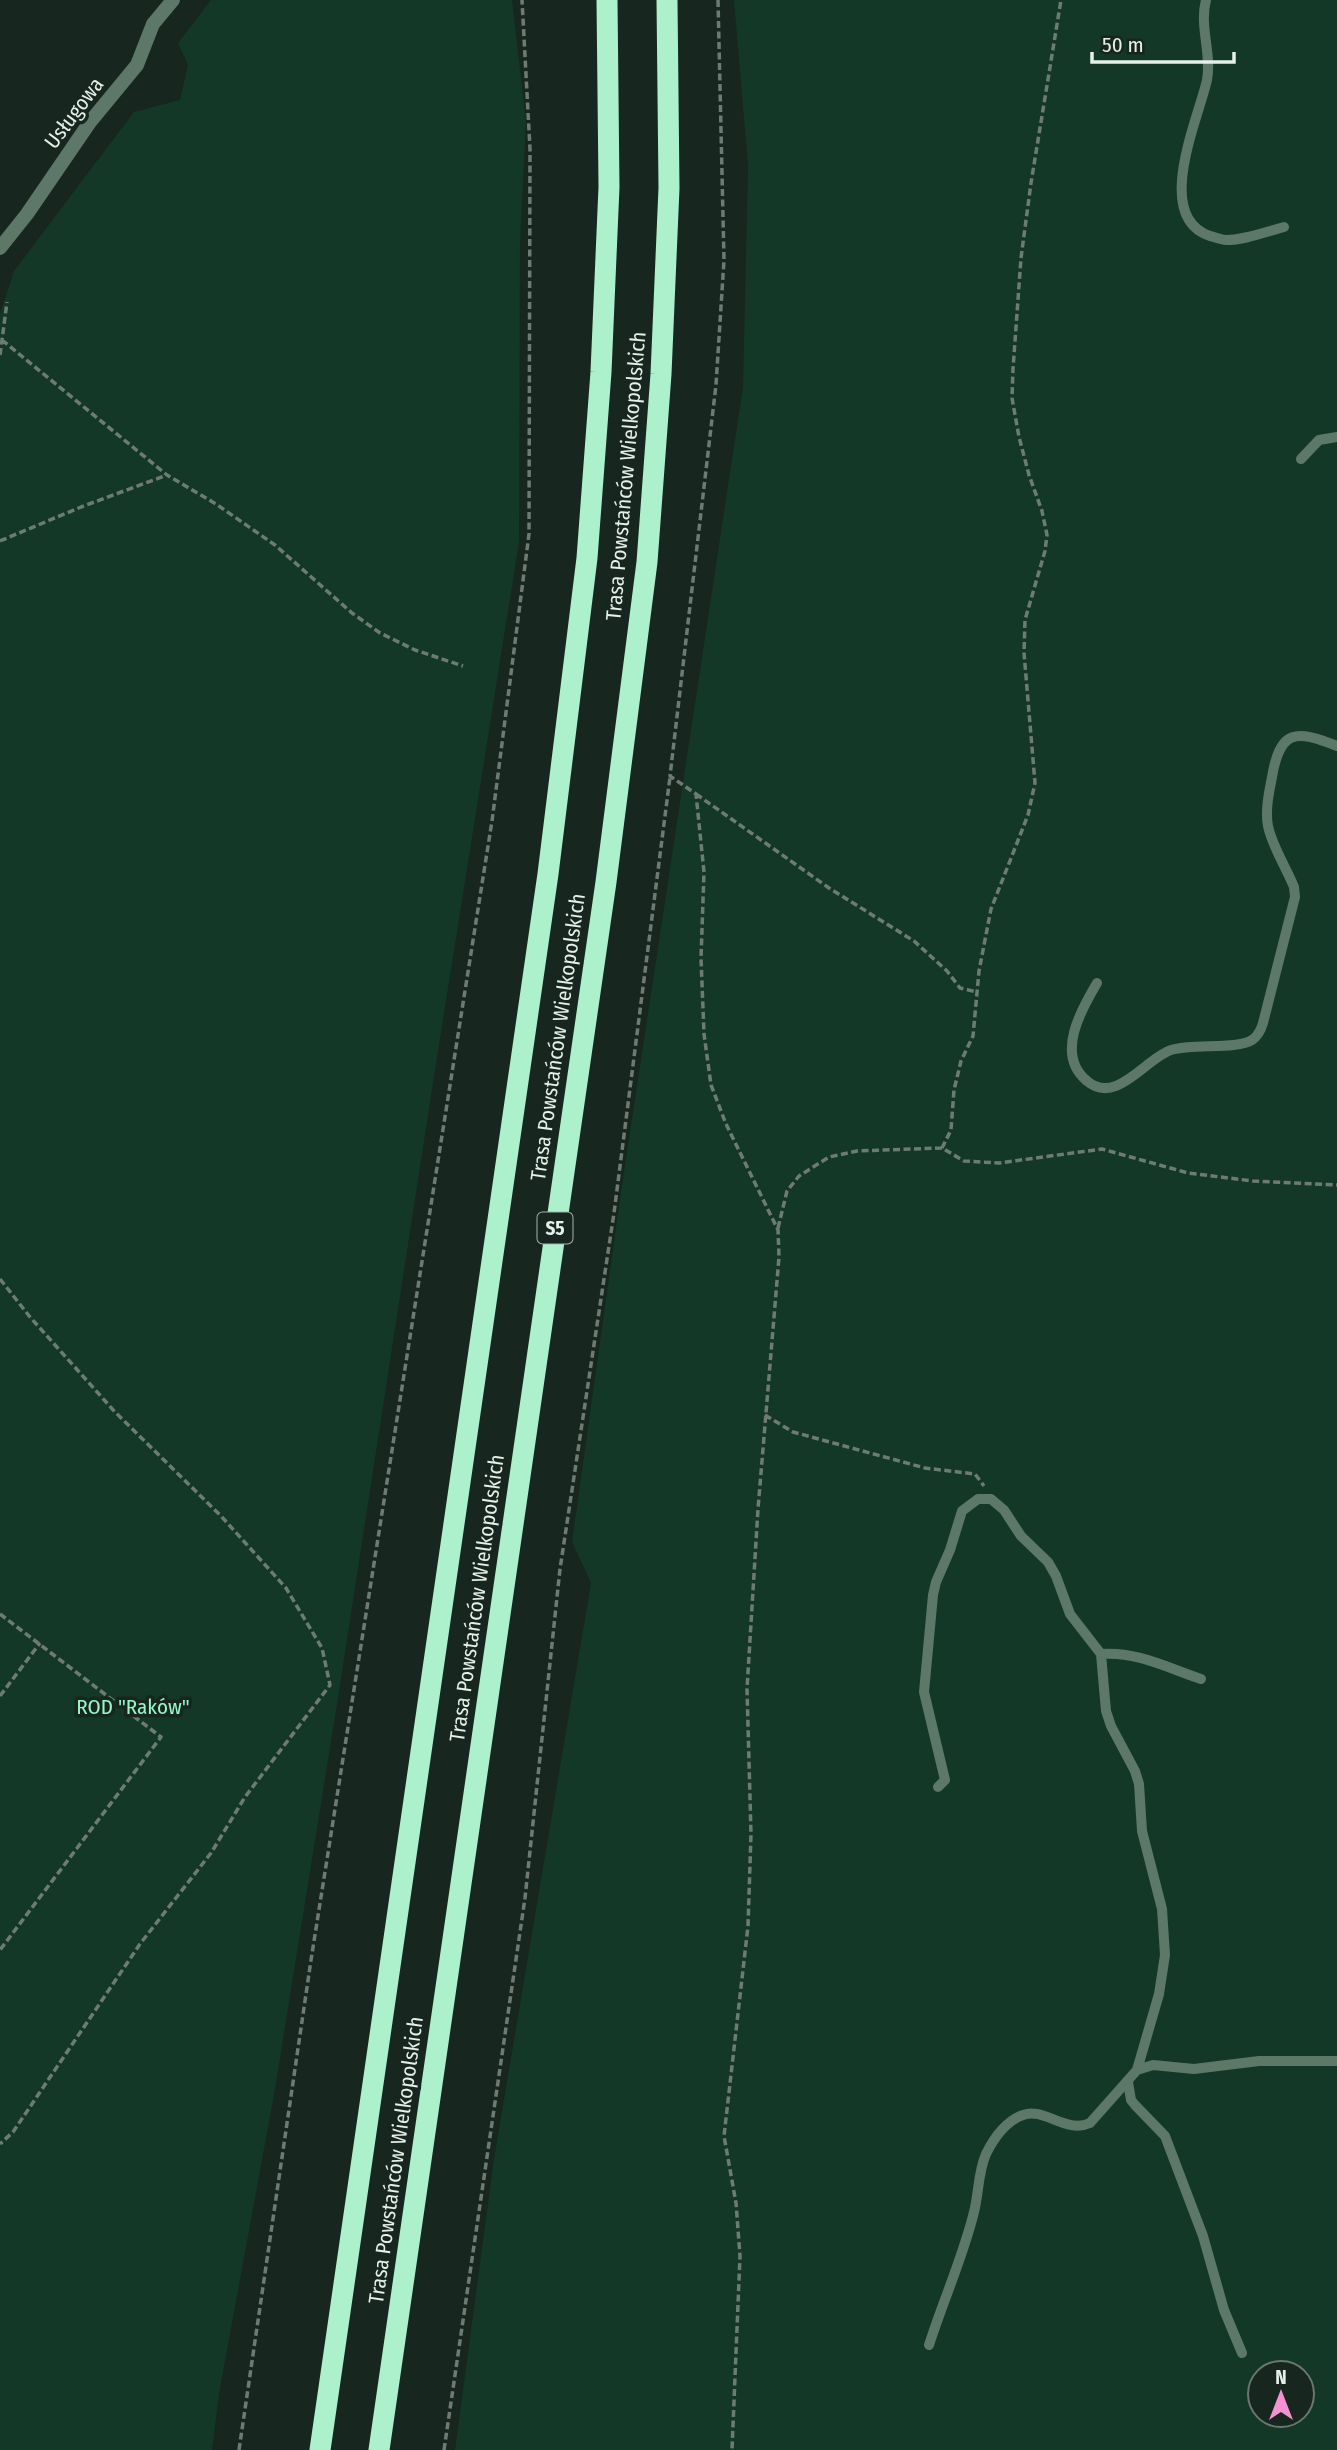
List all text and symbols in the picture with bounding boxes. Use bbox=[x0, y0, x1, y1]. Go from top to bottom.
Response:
scale bar bbox=[1092, 21, 1234, 65]
text: 50 m bbox=[1102, 32, 1144, 58]
street label: Usługowa bbox=[39, 72, 109, 154]
street label: Trasa Powstańców Wielkopolskich bbox=[600, 330, 652, 622]
street label: Trasa Powstańców Wielkopolskich bbox=[525, 892, 591, 1182]
road number: S5 bbox=[538, 1212, 572, 1244]
street label: Trasa Powstańców Wielkopolskich bbox=[444, 1453, 510, 1743]
park label: ROD "Raków" bbox=[76, 1694, 190, 1720]
street label: Trasa Powstańców Wielkopolskich bbox=[363, 2015, 429, 2305]
north arrow bbox=[1246, 2359, 1316, 2429]
text: N bbox=[1275, 2366, 1287, 2389]

